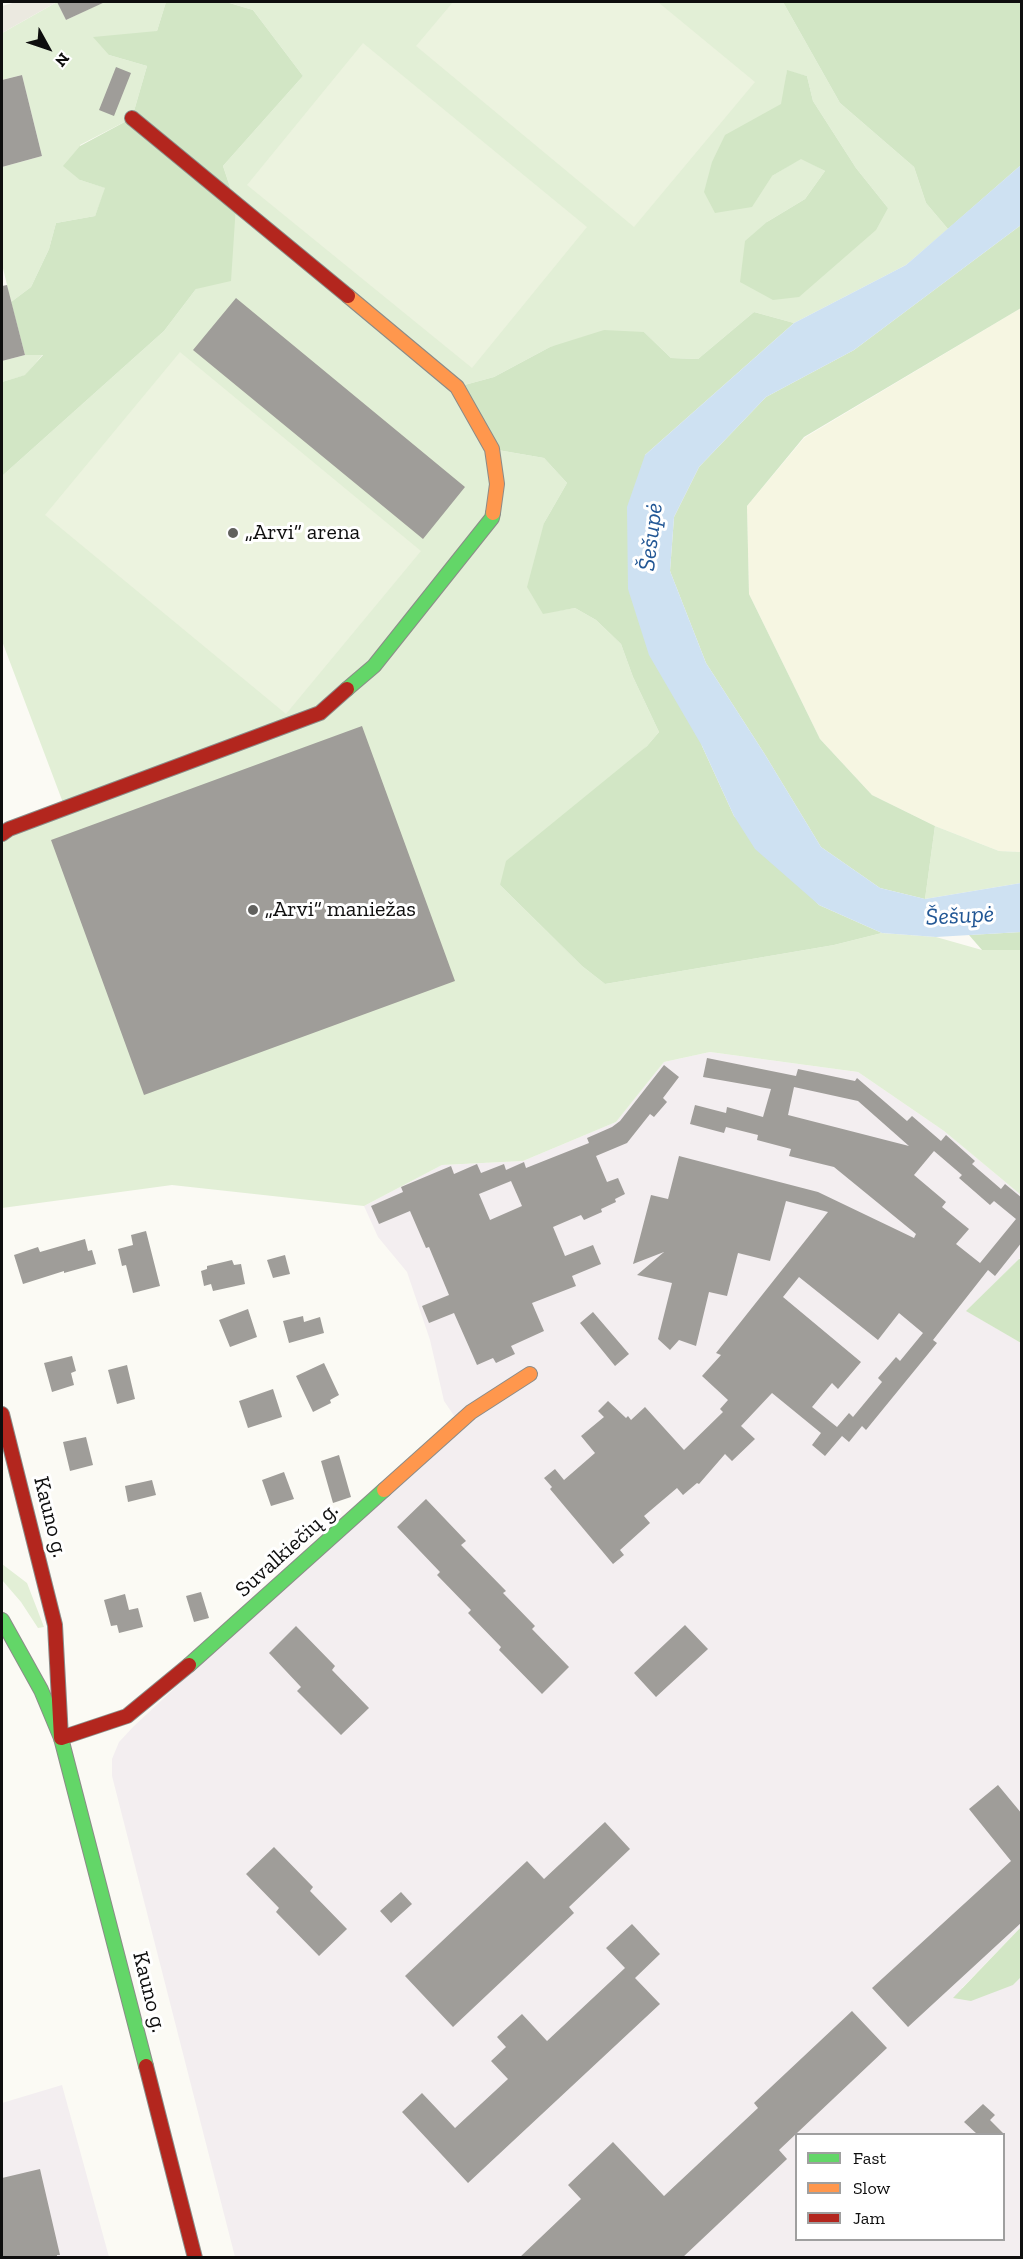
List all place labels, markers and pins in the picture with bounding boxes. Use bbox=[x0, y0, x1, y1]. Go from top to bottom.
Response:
place label: „Arvi“ arena bbox=[245, 520, 360, 546]
marker: „Arvi“ arena bbox=[226, 526, 240, 540]
place label: „Arvi“ maniežas bbox=[265, 897, 416, 923]
marker: „Arvi“ maniežas bbox=[246, 903, 260, 917]

